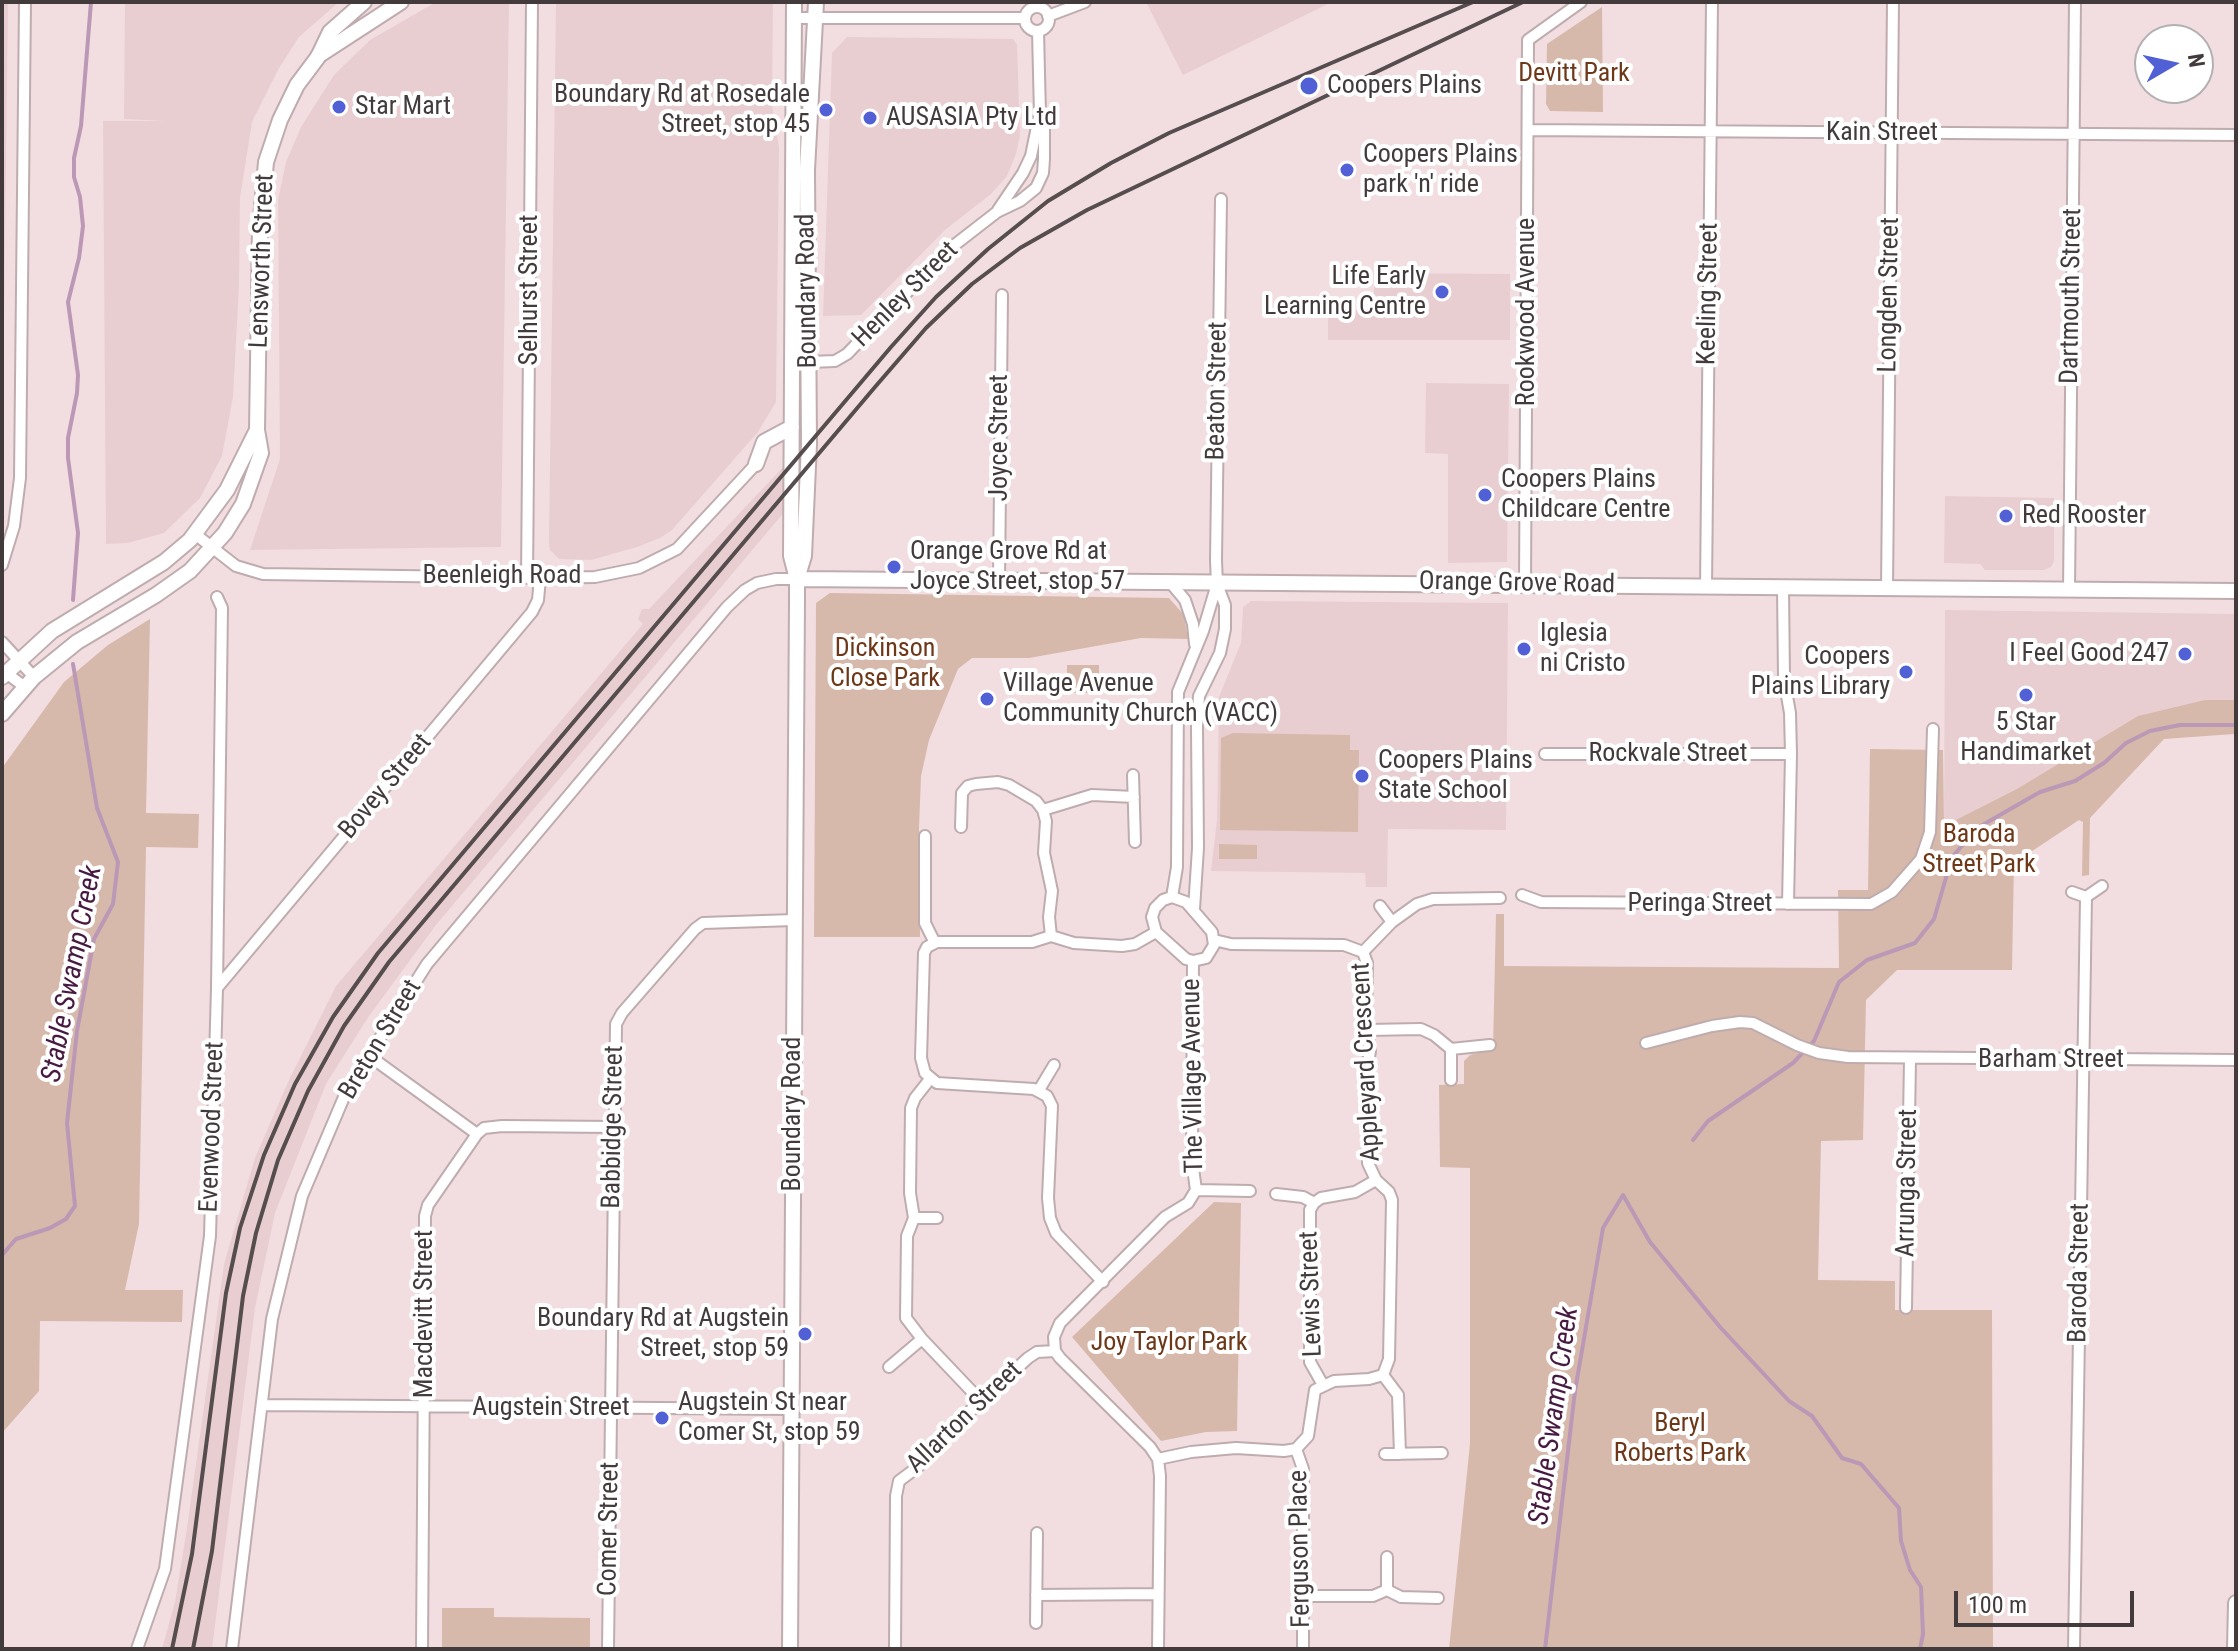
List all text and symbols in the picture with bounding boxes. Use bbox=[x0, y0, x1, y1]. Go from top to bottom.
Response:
north arrow bbox=[2134, 24, 2214, 104]
text: N bbox=[2183, 52, 2210, 69]
park label: Devitt Park bbox=[1518, 58, 1630, 90]
place label: Coopers Plains bbox=[1327, 70, 1482, 102]
marker: Coopers Plains bbox=[1298, 75, 1320, 97]
place label: Boundary Rd at Rosedale Street, stop 45 bbox=[554, 79, 810, 140]
place label: Star Mart bbox=[355, 91, 451, 123]
marker: Star Mart bbox=[330, 98, 348, 116]
marker: Boundary Rd at Rosedale Street, stop 45 bbox=[817, 101, 835, 119]
place label: AUSASIA Pty Ltd bbox=[886, 102, 1057, 134]
marker: AUSASIA Pty Ltd bbox=[861, 109, 879, 127]
street label: Kain Street bbox=[1826, 117, 1938, 149]
place label: Coopers Plains park 'n' ride bbox=[1363, 139, 1518, 200]
marker: Coopers Plains park 'n' ride bbox=[1338, 161, 1356, 179]
street label: Lensworth Street bbox=[244, 173, 282, 349]
street label: Dartmouth Street bbox=[2055, 208, 2089, 384]
street label: Boundary Road bbox=[791, 213, 825, 369]
street label: Selhurst Street bbox=[514, 214, 546, 366]
street label: Longden Street bbox=[1873, 217, 1907, 373]
street label: Rookwood Avenue bbox=[1511, 218, 1543, 406]
street label: Keeling Street bbox=[1692, 223, 1726, 365]
street label: Henley Street bbox=[847, 236, 965, 354]
place label: Life Early Learning Centre bbox=[1264, 261, 1426, 322]
marker: Life Early Learning Centre bbox=[1433, 283, 1451, 301]
street label: Beaton Street bbox=[1201, 321, 1235, 461]
street label: Joyce Street bbox=[984, 374, 1016, 502]
place label: Coopers Plains Childcare Centre bbox=[1501, 464, 1671, 526]
marker: Coopers Plains Childcare Centre bbox=[1476, 486, 1494, 504]
place label: Red Rooster bbox=[2022, 500, 2146, 532]
marker: Red Rooster bbox=[1997, 507, 2015, 525]
place label: Orange Grove Rd at Joyce Street, stop 57 bbox=[910, 536, 1125, 598]
marker: Orange Grove Rd at Joyce Street, stop 57 bbox=[885, 558, 903, 576]
street label: Beenleigh Road bbox=[423, 560, 581, 592]
street label: Orange Grove Road bbox=[1419, 567, 1615, 601]
place label: Iglesia ni Cristo bbox=[1540, 618, 1626, 680]
park label: Dickinson Close Park bbox=[830, 633, 940, 694]
place label: I Feel Good 247 bbox=[2009, 638, 2169, 670]
marker: Iglesia ni Cristo bbox=[1515, 640, 1533, 658]
place label: Coopers Plains Library bbox=[1751, 641, 1890, 702]
marker: I Feel Good 247 bbox=[2176, 645, 2194, 663]
marker: Coopers Plains Library bbox=[1897, 663, 1915, 681]
place label: Village Avenue Community Church (VACC) bbox=[1003, 668, 1278, 730]
marker: 5 Star Handimarket bbox=[2017, 686, 2035, 704]
marker: Village Avenue Community Church (VACC) bbox=[978, 690, 996, 708]
place label: 5 Star Handimarket bbox=[1960, 707, 2092, 768]
street label: Bovey Street bbox=[333, 728, 439, 846]
street label: Rockvale Street bbox=[1588, 738, 1748, 770]
place label: Coopers Plains State School bbox=[1378, 745, 1533, 806]
marker: Coopers Plains State School bbox=[1353, 767, 1371, 785]
park label: Baroda Street Park bbox=[1922, 819, 2036, 880]
water label: Stable Swamp Creek bbox=[36, 863, 110, 1085]
street label: Peringa Street bbox=[1627, 888, 1773, 920]
street label: Appleyard Crescent bbox=[1346, 962, 1388, 1162]
street label: Breton Street bbox=[333, 975, 429, 1105]
street label: The Village Avenue bbox=[1177, 978, 1211, 1174]
street label: Boundary Road bbox=[777, 1037, 809, 1191]
street label: Evenwood Street bbox=[194, 1041, 232, 1213]
street label: Barham Street bbox=[1978, 1044, 2124, 1076]
street label: Babbidge Street bbox=[597, 1045, 631, 1209]
street label: Arrunga Street bbox=[1891, 1109, 1925, 1257]
street label: Baroda Street bbox=[2063, 1203, 2097, 1343]
street label: Macdevitt Street bbox=[409, 1230, 441, 1398]
street label: Lewis Street bbox=[1294, 1230, 1330, 1358]
place label: Boundary Rd at Augstein Street, stop 59 bbox=[537, 1303, 789, 1364]
water label: Stable Swamp Creek bbox=[1523, 1305, 1587, 1527]
marker: Boundary Rd at Augstein Street, stop 59 bbox=[796, 1325, 814, 1343]
park label: Joy Taylor Park bbox=[1091, 1327, 1247, 1359]
street label: Allarton Street bbox=[901, 1355, 1029, 1481]
place label: Augstein St near Comer St, stop 59 bbox=[678, 1387, 861, 1448]
street label: Augstein Street bbox=[472, 1392, 630, 1424]
park label: Beryl Roberts Park bbox=[1614, 1408, 1746, 1470]
marker: Augstein St near Comer St, stop 59 bbox=[653, 1409, 671, 1427]
street label: Comer Street bbox=[593, 1462, 627, 1596]
street label: Ferguson Place bbox=[1284, 1470, 1318, 1628]
scale bar bbox=[1958, 1575, 2138, 1625]
text: 100 m bbox=[1968, 1591, 2027, 1619]

